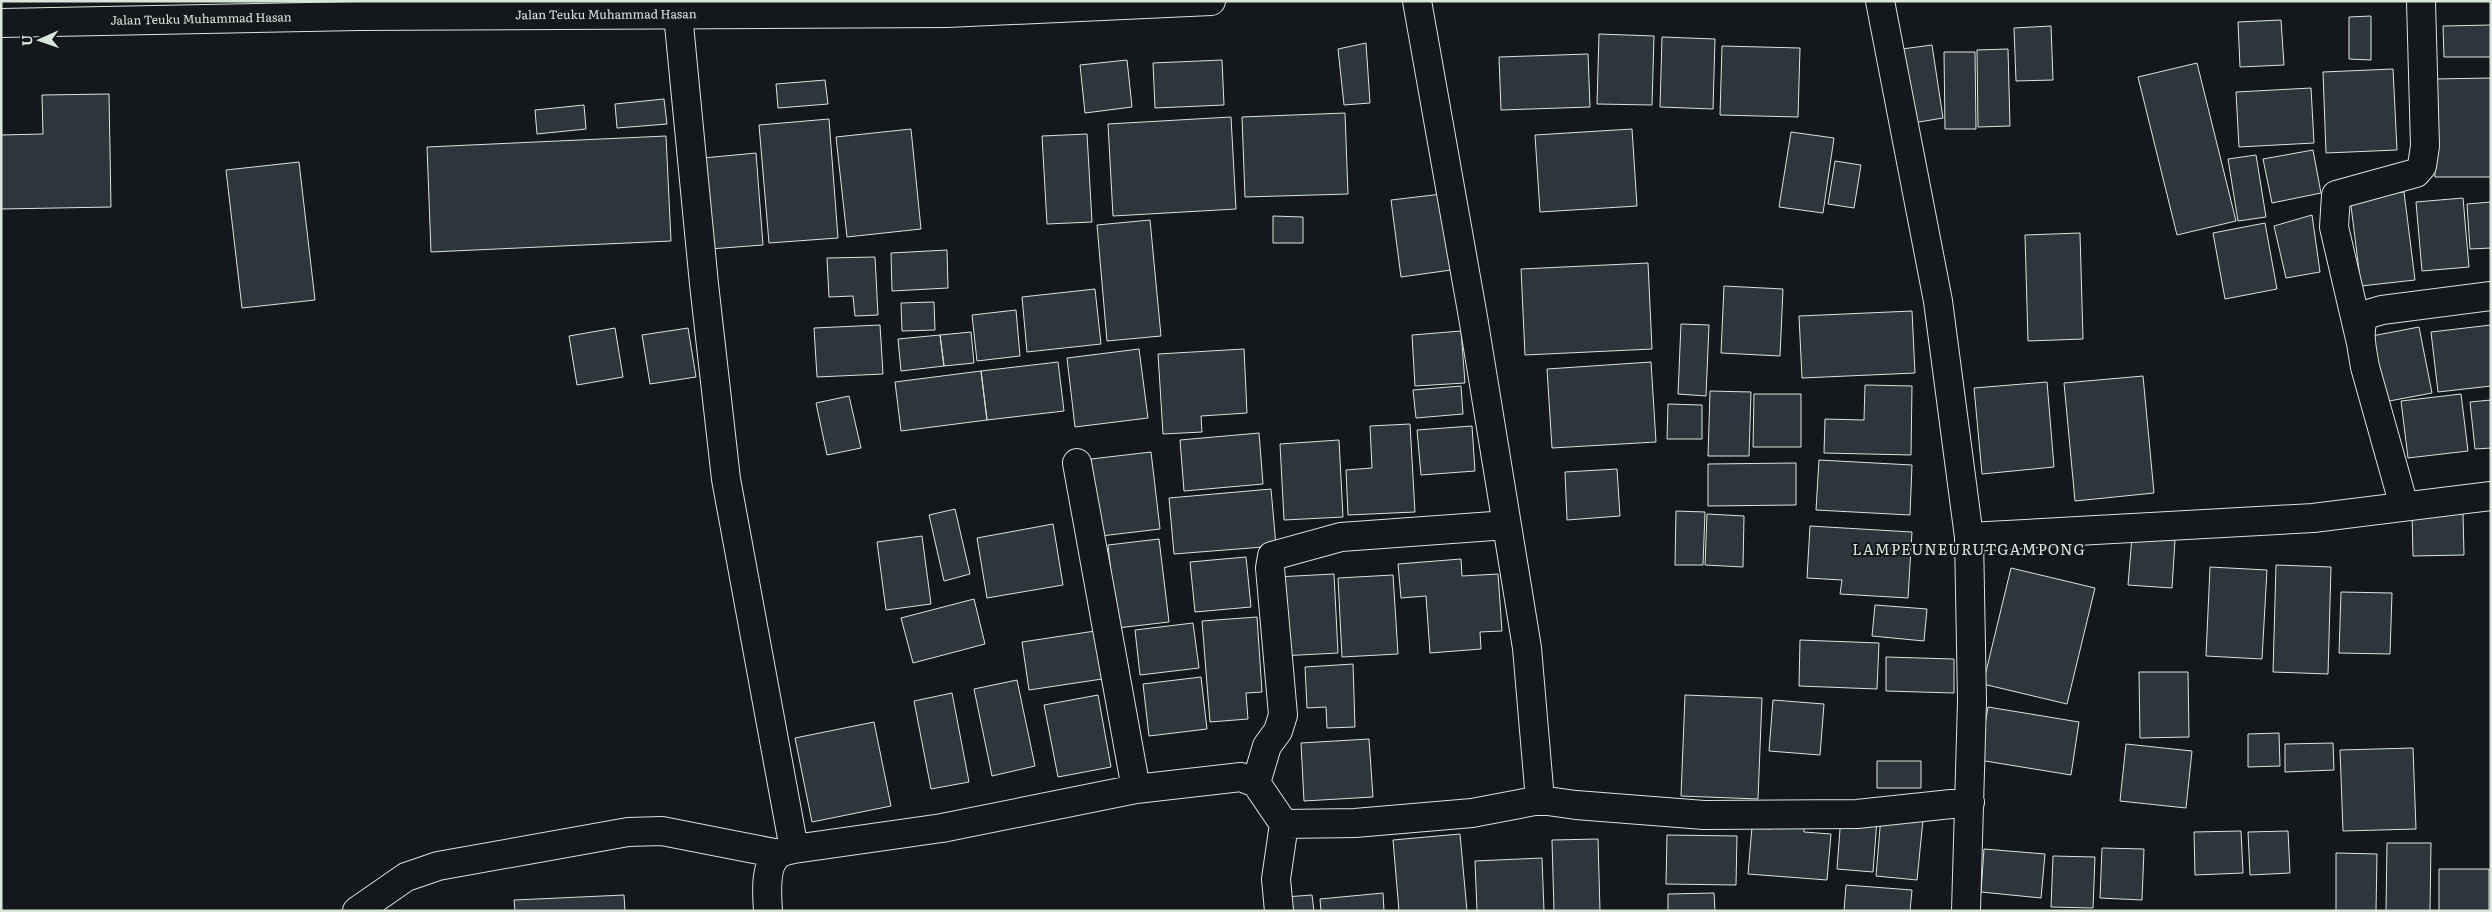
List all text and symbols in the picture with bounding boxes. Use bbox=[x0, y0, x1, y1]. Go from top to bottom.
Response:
street label: Jalan Teuku Muhammad Hasan bbox=[515, 4, 697, 23]
street label: Jalan Teuku Muhammad Hasan bbox=[110, 7, 292, 29]
north arrow bbox=[15, 15, 65, 65]
text: U bbox=[16, 35, 36, 46]
district label: LAMPEUNEURUTGAMPONG bbox=[1852, 537, 2086, 560]

